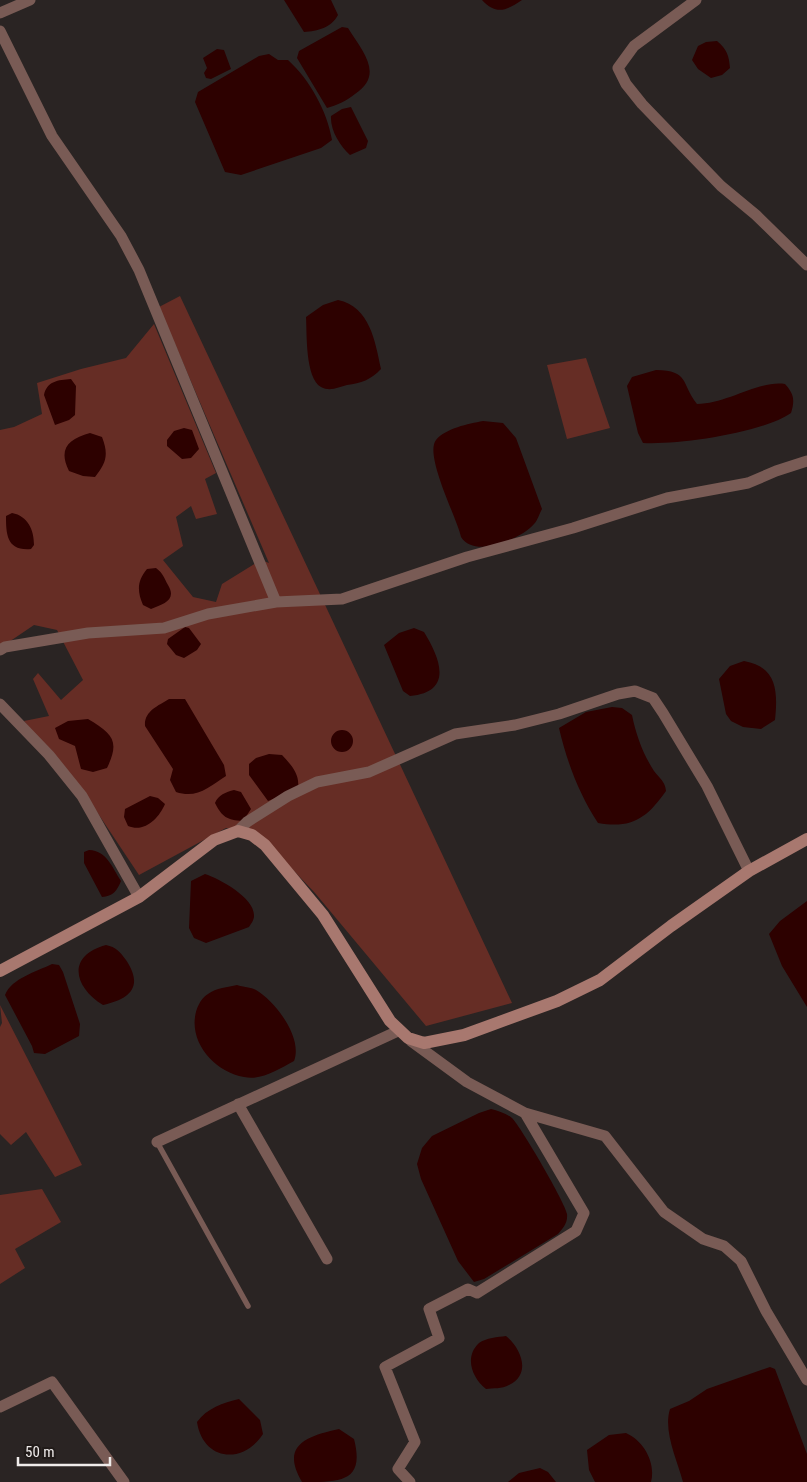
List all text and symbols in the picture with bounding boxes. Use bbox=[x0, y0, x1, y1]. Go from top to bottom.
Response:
scale bar bbox=[18, 1434, 110, 1466]
text: 50 m bbox=[25, 1443, 55, 1461]

